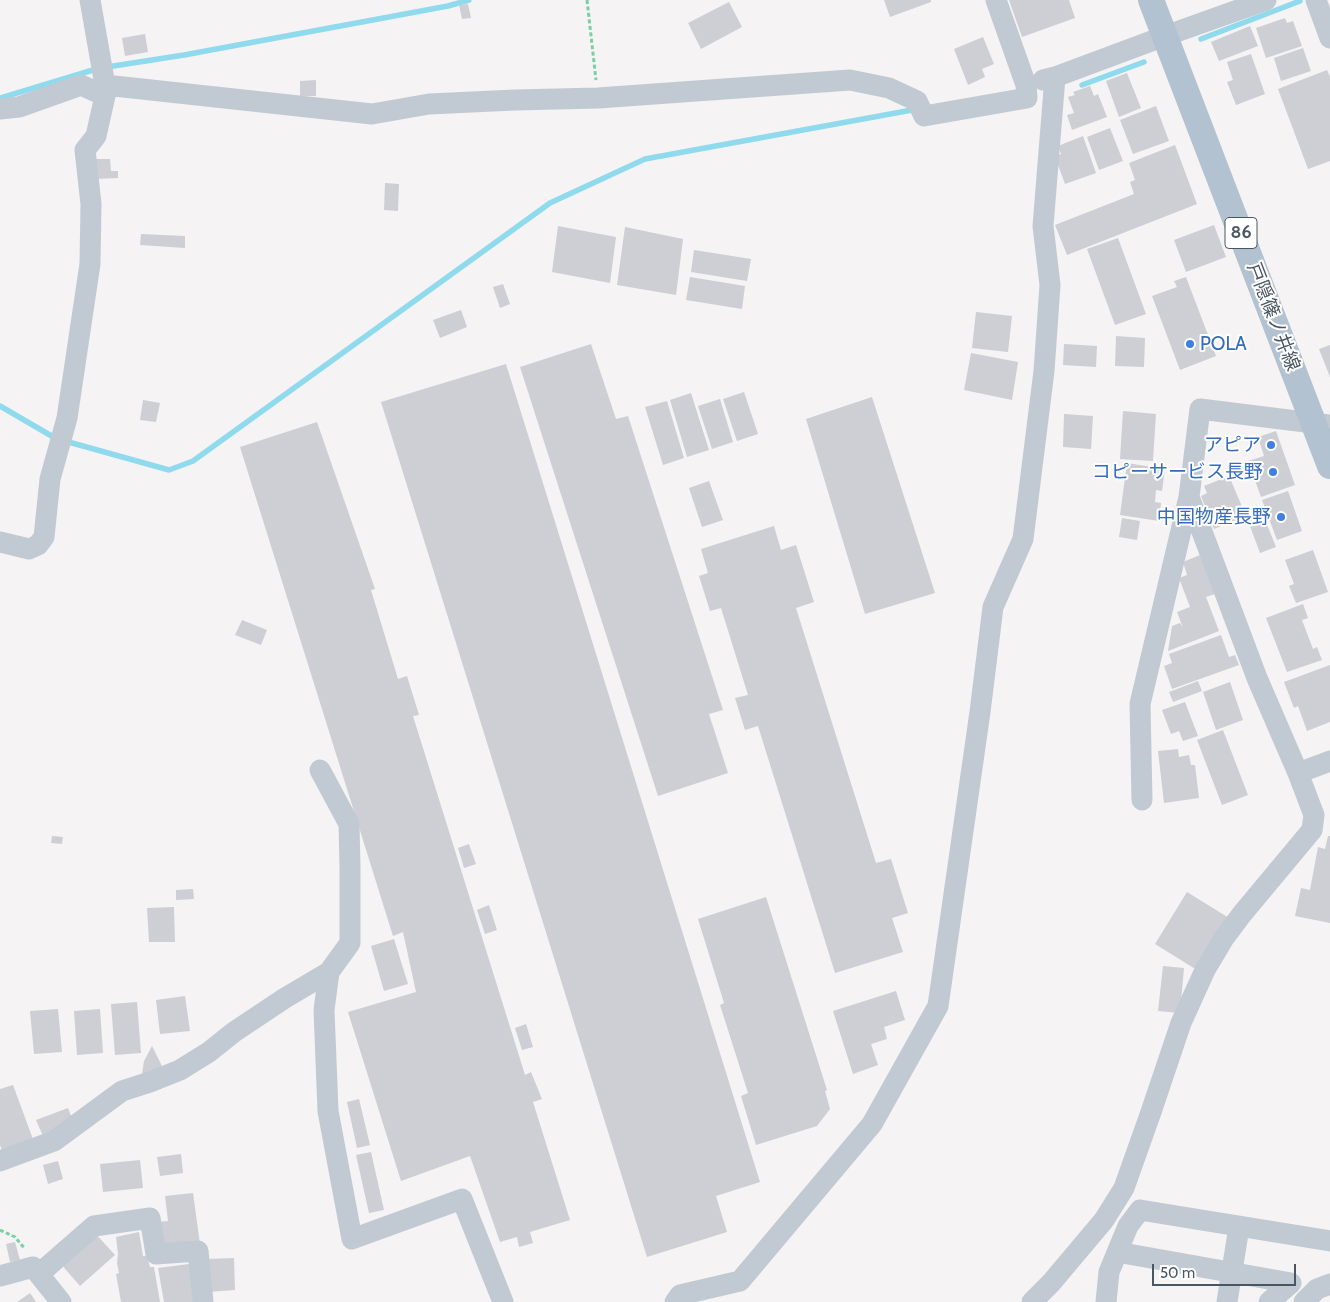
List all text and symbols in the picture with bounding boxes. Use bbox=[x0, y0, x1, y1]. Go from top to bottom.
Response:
road number: 86 bbox=[1225, 218, 1257, 248]
street label: 戸隠篠ノ井線 bbox=[1242, 260, 1304, 374]
place label: POLA bbox=[1200, 333, 1247, 355]
marker: POLA bbox=[1184, 338, 1196, 350]
place label: アピア bbox=[1204, 434, 1261, 456]
marker: アピア bbox=[1265, 439, 1277, 451]
place label: コピーサービス長野 bbox=[1092, 461, 1263, 483]
marker: コピーサービス長野 bbox=[1267, 466, 1279, 478]
place label: 中国物産長野 bbox=[1157, 506, 1271, 528]
marker: 中国物産長野 bbox=[1275, 511, 1287, 523]
scale bar bbox=[1155, 1254, 1299, 1286]
text: 50 m bbox=[1160, 1264, 1195, 1282]

